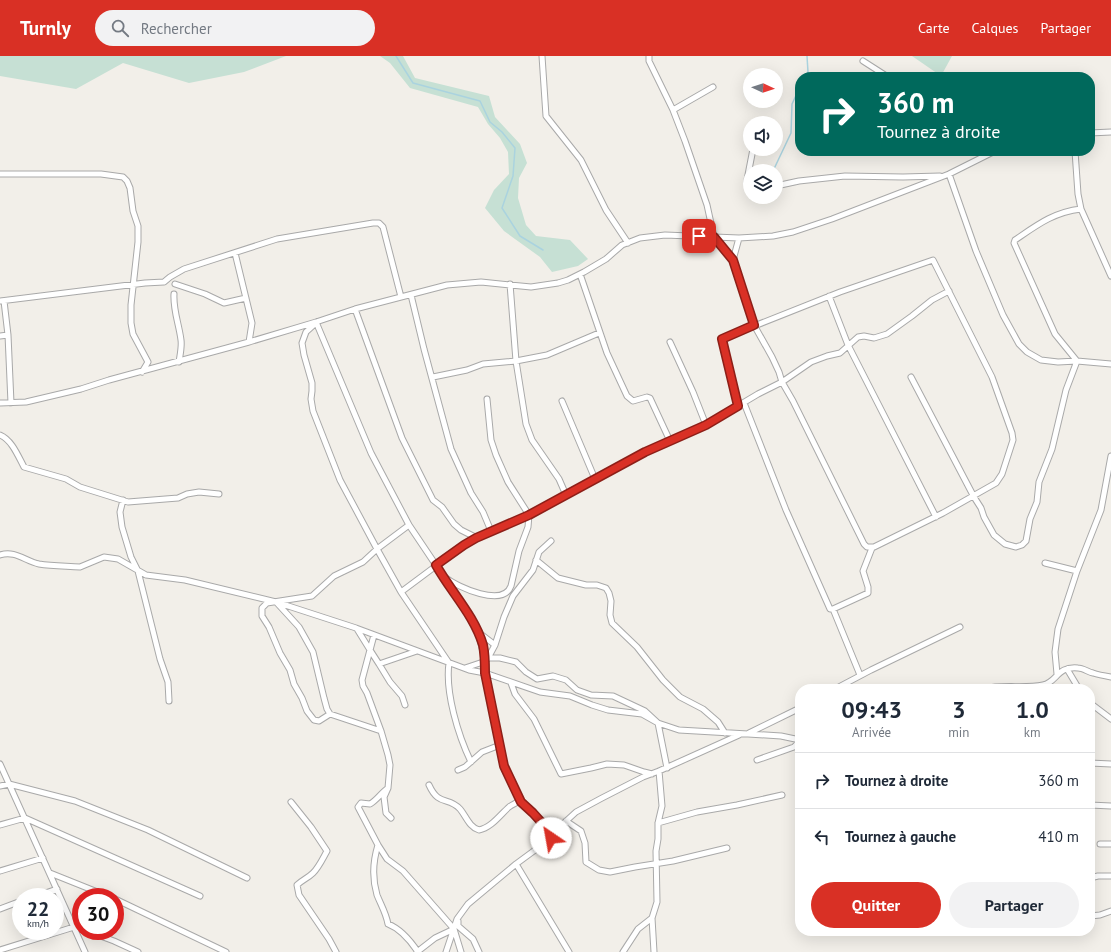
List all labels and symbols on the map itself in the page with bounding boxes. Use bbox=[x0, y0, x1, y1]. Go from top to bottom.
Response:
north arrow bbox=[743, 68, 783, 108]
pin bbox=[682, 219, 716, 253]
position arrow bbox=[530, 817, 572, 859]
speed limit sign: 30 bbox=[72, 888, 124, 940]

